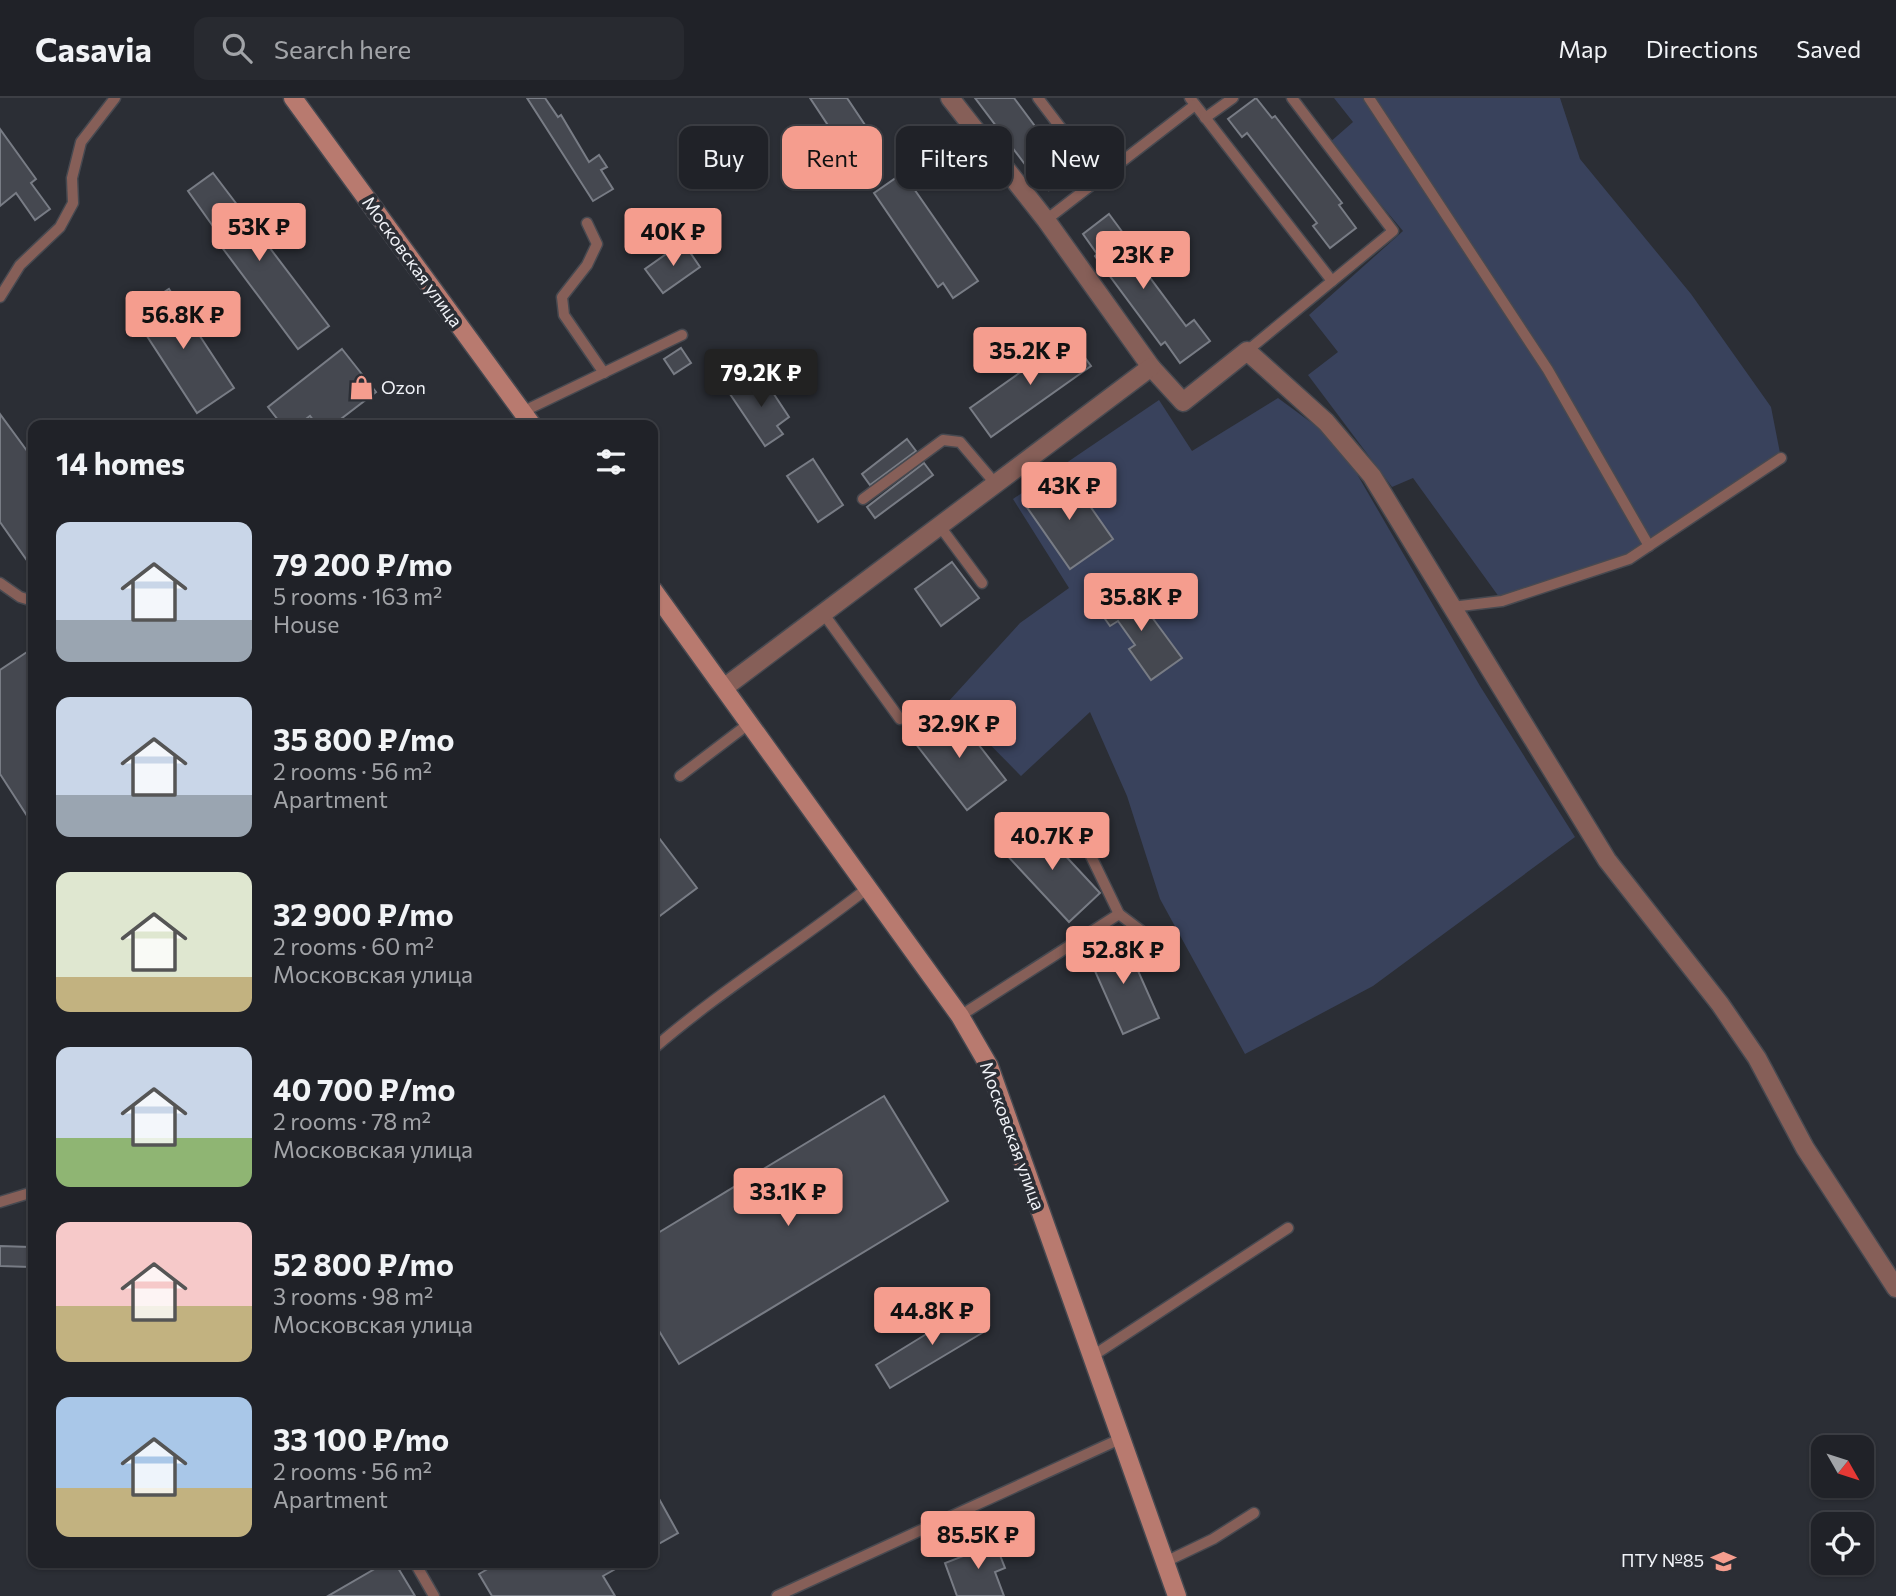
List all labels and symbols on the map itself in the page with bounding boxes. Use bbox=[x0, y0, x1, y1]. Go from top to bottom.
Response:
street label: Московская улица bbox=[358, 192, 468, 331]
pin: 53K ₽ bbox=[210, 204, 308, 263]
pin: 40K ₽ bbox=[624, 208, 722, 268]
pin: 23K ₽ bbox=[1094, 232, 1192, 291]
pin: 56.8K ₽ bbox=[118, 292, 248, 351]
pin: 35.2K ₽ bbox=[965, 328, 1095, 387]
pin: 79.2K ₽ bbox=[696, 350, 826, 409]
shop icon: Ozon bbox=[347, 374, 375, 402]
place label: Ozon bbox=[381, 376, 426, 398]
pin: 43K ₽ bbox=[1020, 462, 1118, 522]
pin: 35.8K ₽ bbox=[1076, 574, 1206, 633]
pin: 32.9K ₽ bbox=[894, 700, 1024, 760]
pin: 40.7K ₽ bbox=[987, 812, 1117, 872]
pin: 52.8K ₽ bbox=[1058, 926, 1188, 986]
street label: Московская улица bbox=[976, 1058, 1050, 1213]
pin: 33.1K ₽ bbox=[723, 1168, 853, 1228]
pin: 44.8K ₽ bbox=[867, 1288, 997, 1347]
north arrow bbox=[1811, 1435, 1874, 1498]
pin: 85.5K ₽ bbox=[913, 1512, 1043, 1571]
school or university icon: ПТУ №85 bbox=[1710, 1547, 1738, 1575]
place label: ПТУ №85 bbox=[1621, 1549, 1704, 1571]

